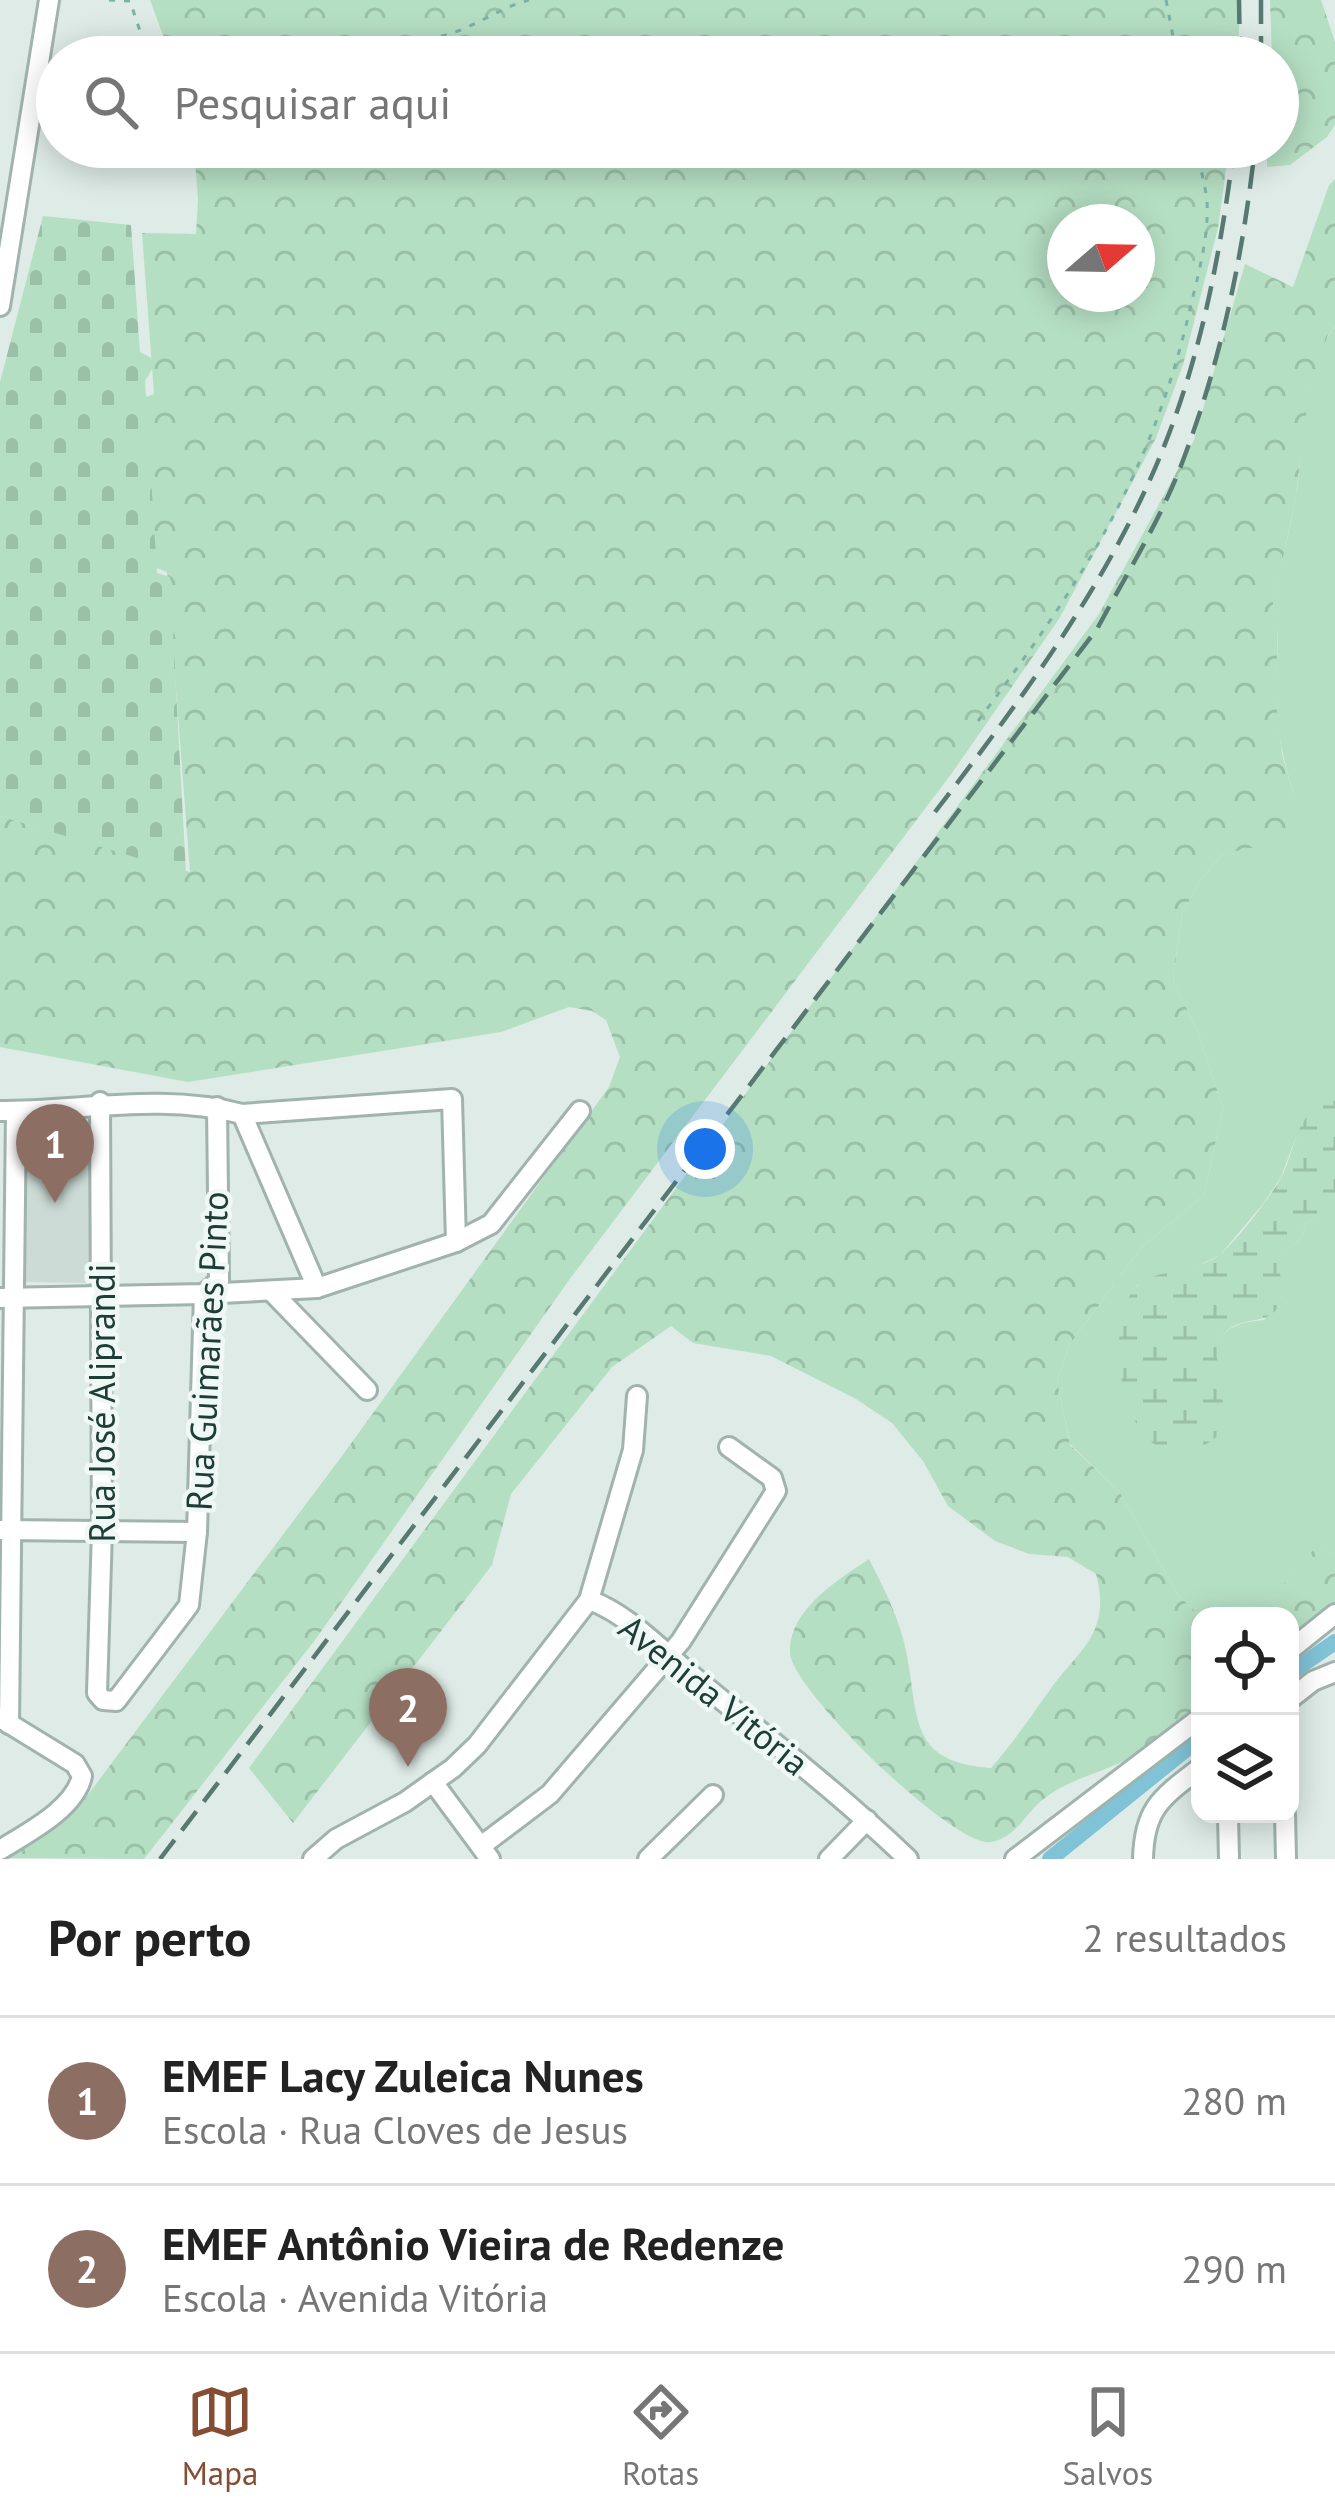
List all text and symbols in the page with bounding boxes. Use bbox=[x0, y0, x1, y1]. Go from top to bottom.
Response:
search box bbox=[36, 36, 1299, 168]
icon: search bbox=[78, 69, 144, 135]
text: Pesquisar aqui bbox=[174, 73, 451, 131]
north arrow bbox=[1047, 204, 1155, 312]
pin: 1 bbox=[16, 1104, 94, 1203]
your location bbox=[675, 1119, 735, 1179]
street label: Rua Guimarães Pinto bbox=[175, 1190, 238, 1512]
street label: Rua José Aliprandi bbox=[78, 1263, 125, 1543]
street label: Avenida Vitória bbox=[610, 1604, 819, 1786]
map controls bbox=[1191, 1607, 1299, 1823]
button: locate bbox=[1191, 1607, 1299, 1715]
pin: 2 bbox=[369, 1668, 447, 1767]
button: layers bbox=[1191, 1715, 1299, 1823]
text: Por perto bbox=[48, 1904, 251, 1970]
text: 2 resultados bbox=[1083, 1912, 1287, 1963]
text: EMEF Lacy Zuleica Nunes bbox=[162, 2046, 644, 2104]
text: 1 bbox=[76, 2075, 98, 2126]
text: 280 m bbox=[1181, 2075, 1287, 2126]
text: Escola · Rua Cloves de Jesus bbox=[162, 2104, 628, 2155]
text: EMEF Antônio Vieira de Redenze bbox=[162, 2214, 784, 2272]
text: 2 bbox=[76, 2243, 98, 2294]
text: 290 m bbox=[1181, 2243, 1287, 2294]
text: Escola · Avenida Vitória bbox=[162, 2272, 548, 2323]
tab: Mapa bbox=[182, 2379, 258, 2494]
tab: Rotas bbox=[622, 2379, 699, 2494]
tab: Salvos bbox=[1063, 2379, 1153, 2494]

